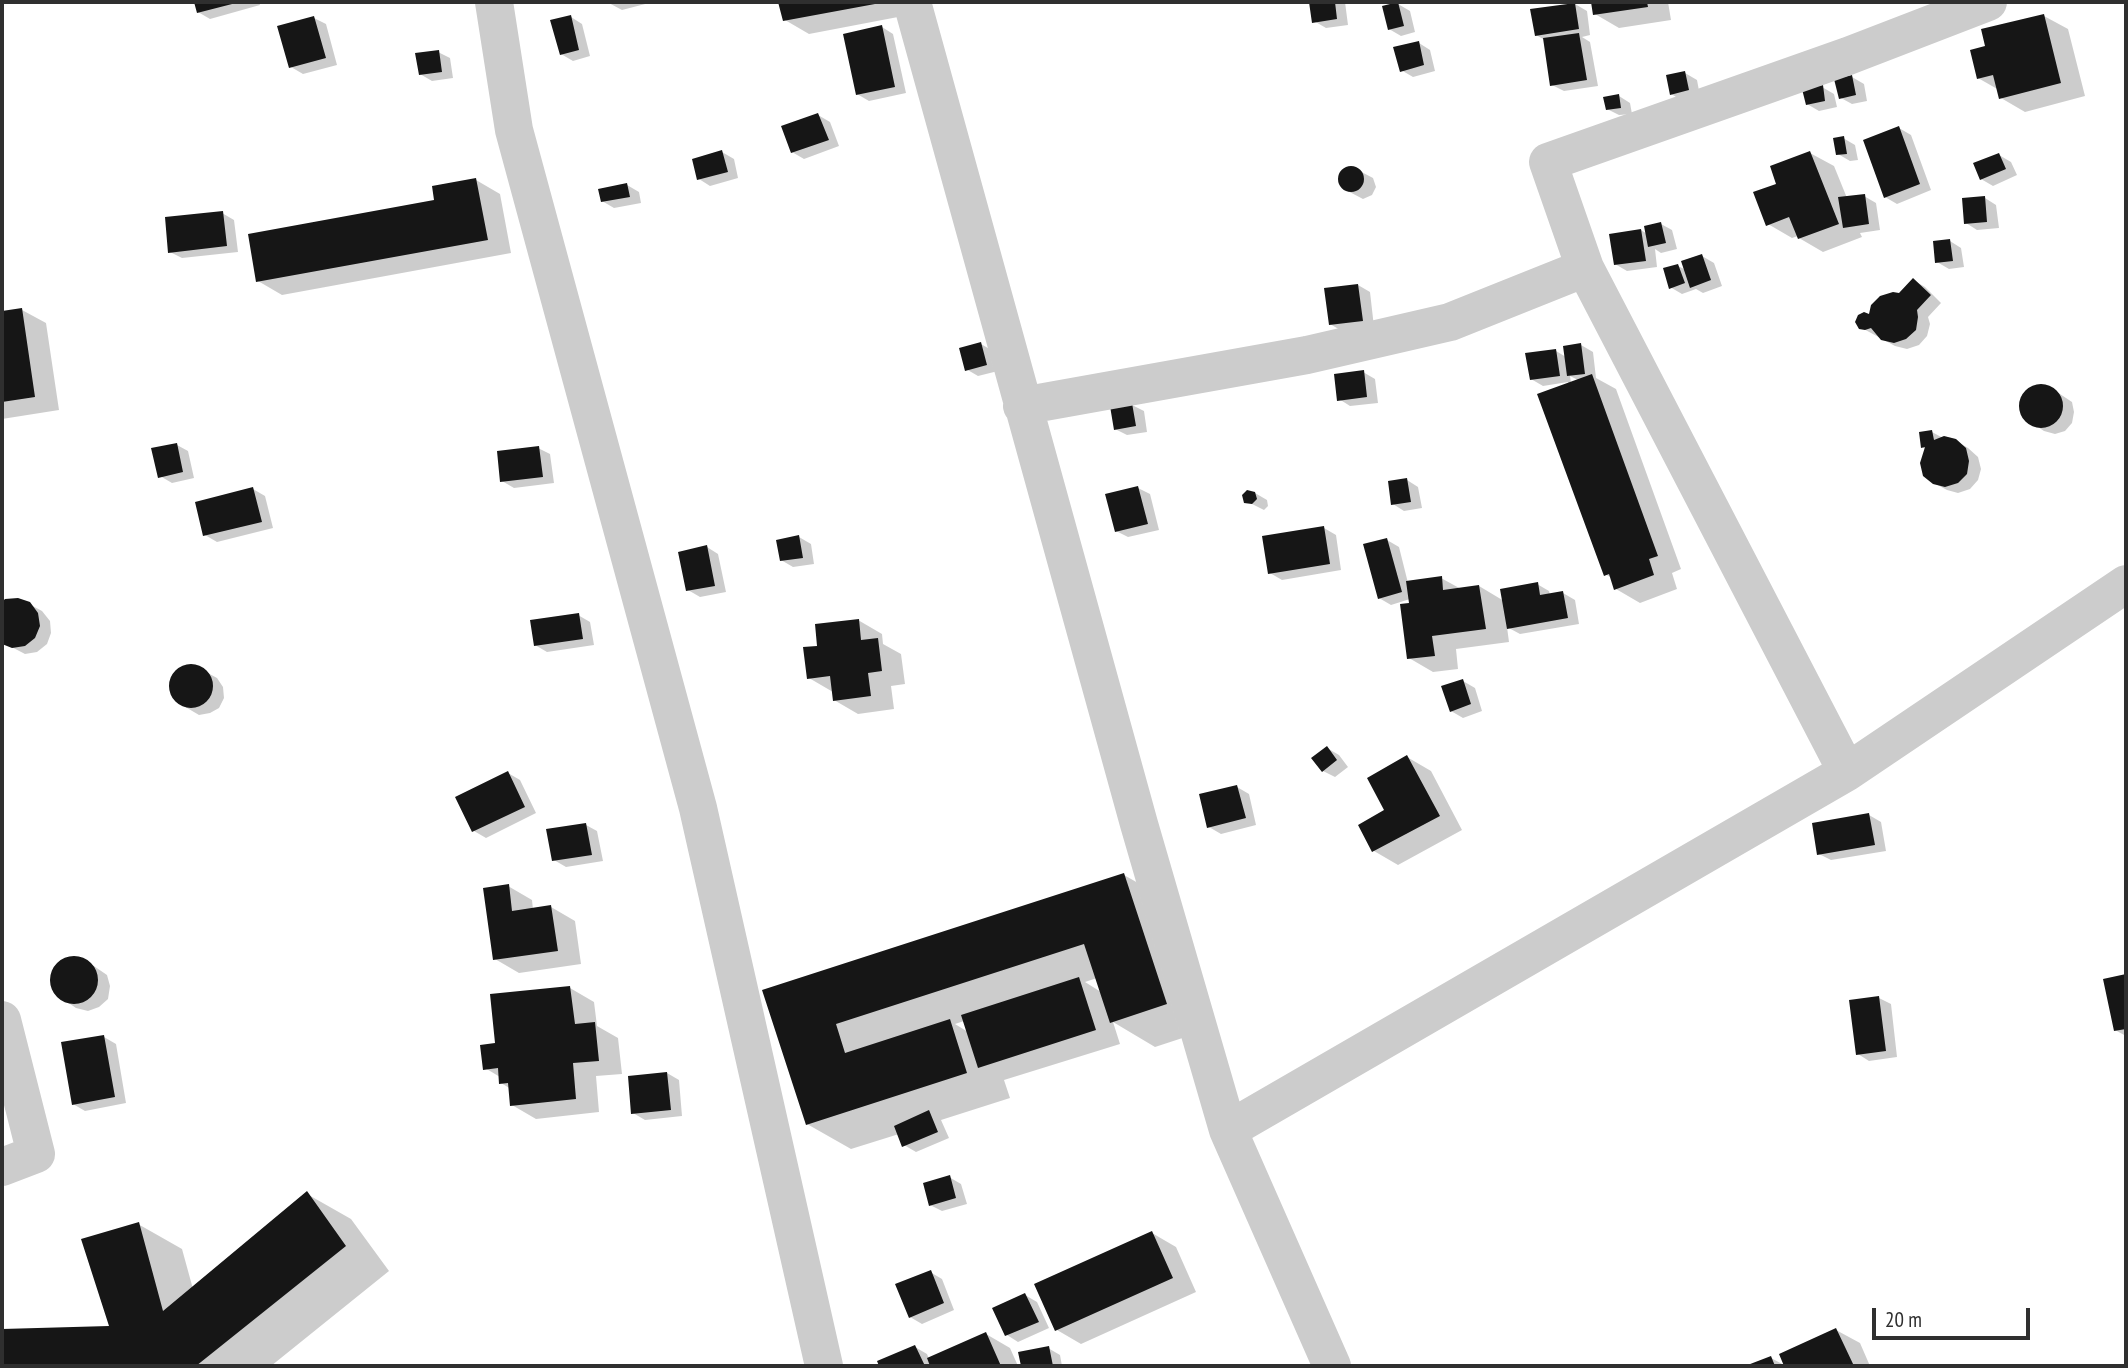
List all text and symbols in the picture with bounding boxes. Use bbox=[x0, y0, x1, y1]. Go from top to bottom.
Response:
scale bar bbox=[1876, 1294, 2034, 1338]
text: 20 m bbox=[1885, 1306, 1922, 1333]

